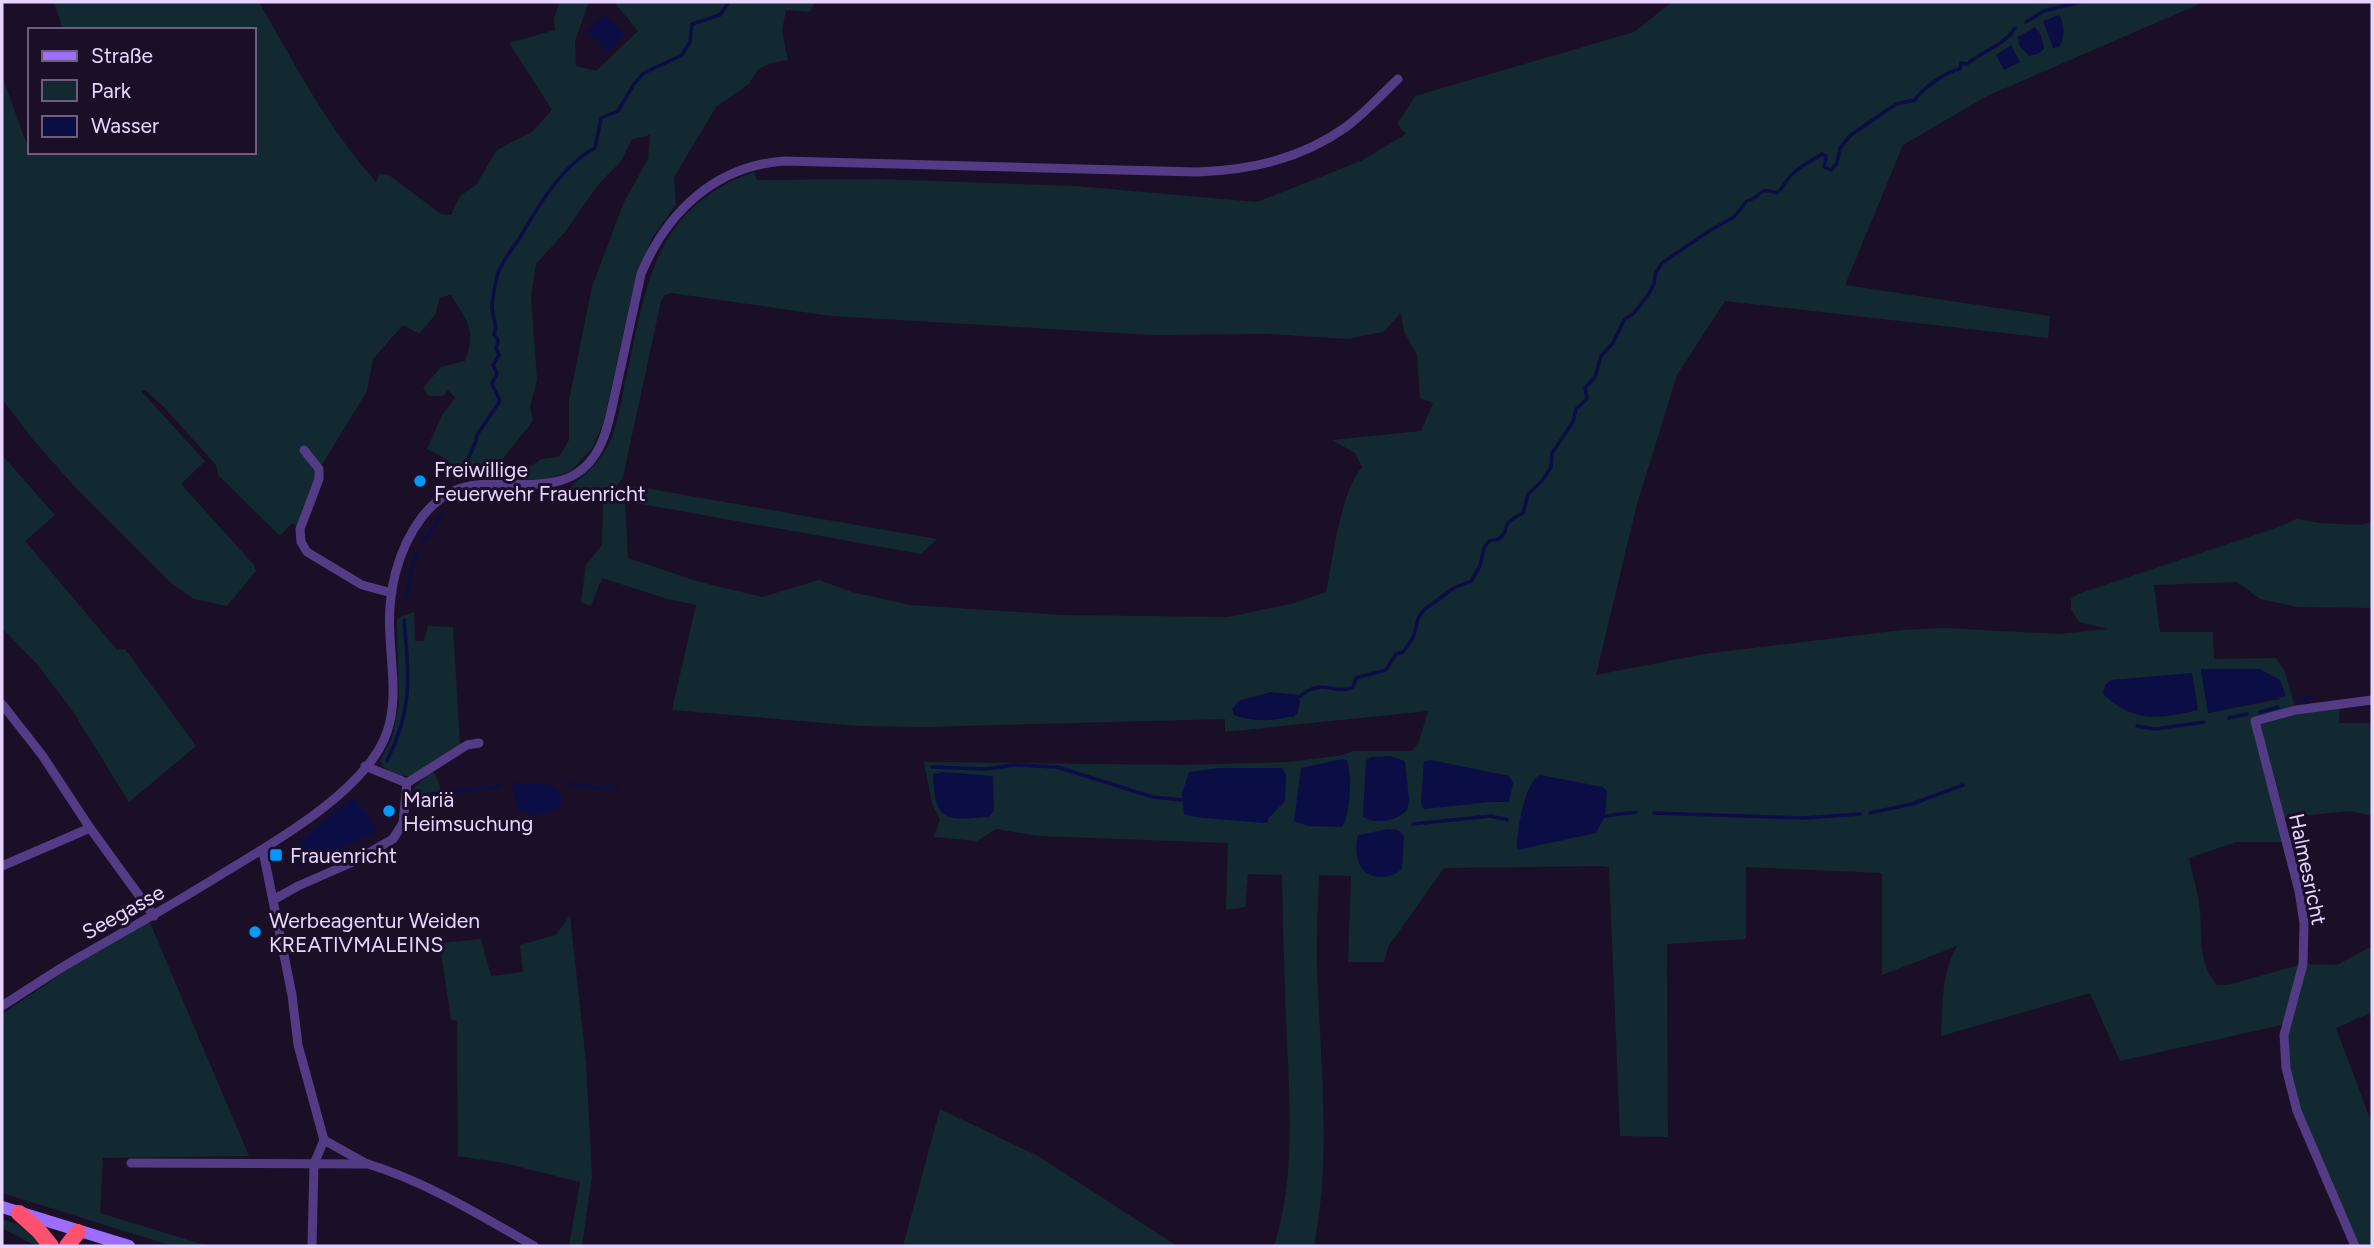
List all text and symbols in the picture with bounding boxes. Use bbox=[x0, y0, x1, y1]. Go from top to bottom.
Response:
legend bbox=[28, 28, 256, 154]
text: Straße bbox=[91, 43, 153, 68]
text: Park bbox=[91, 78, 132, 103]
text: Wasser bbox=[91, 113, 159, 138]
place label: Freiwillige Feuerwehr Frauenricht bbox=[434, 457, 646, 506]
marker: Freiwillige Feuerwehr Frauenricht bbox=[412, 473, 428, 489]
place label: Mariä Heimsuchung bbox=[403, 787, 533, 836]
marker: Mariä Heimsuchung bbox=[381, 803, 397, 819]
street label: Halmesricht bbox=[2284, 811, 2332, 927]
place label: Frauenricht bbox=[290, 843, 397, 868]
marker: Frauenricht bbox=[268, 847, 284, 863]
street label: Seegasse bbox=[78, 879, 168, 945]
place label: Werbeagentur Weiden KREATIVMALEINS bbox=[269, 908, 480, 957]
marker: Werbeagentur Weiden KREATIVMALEINS bbox=[247, 924, 263, 940]

